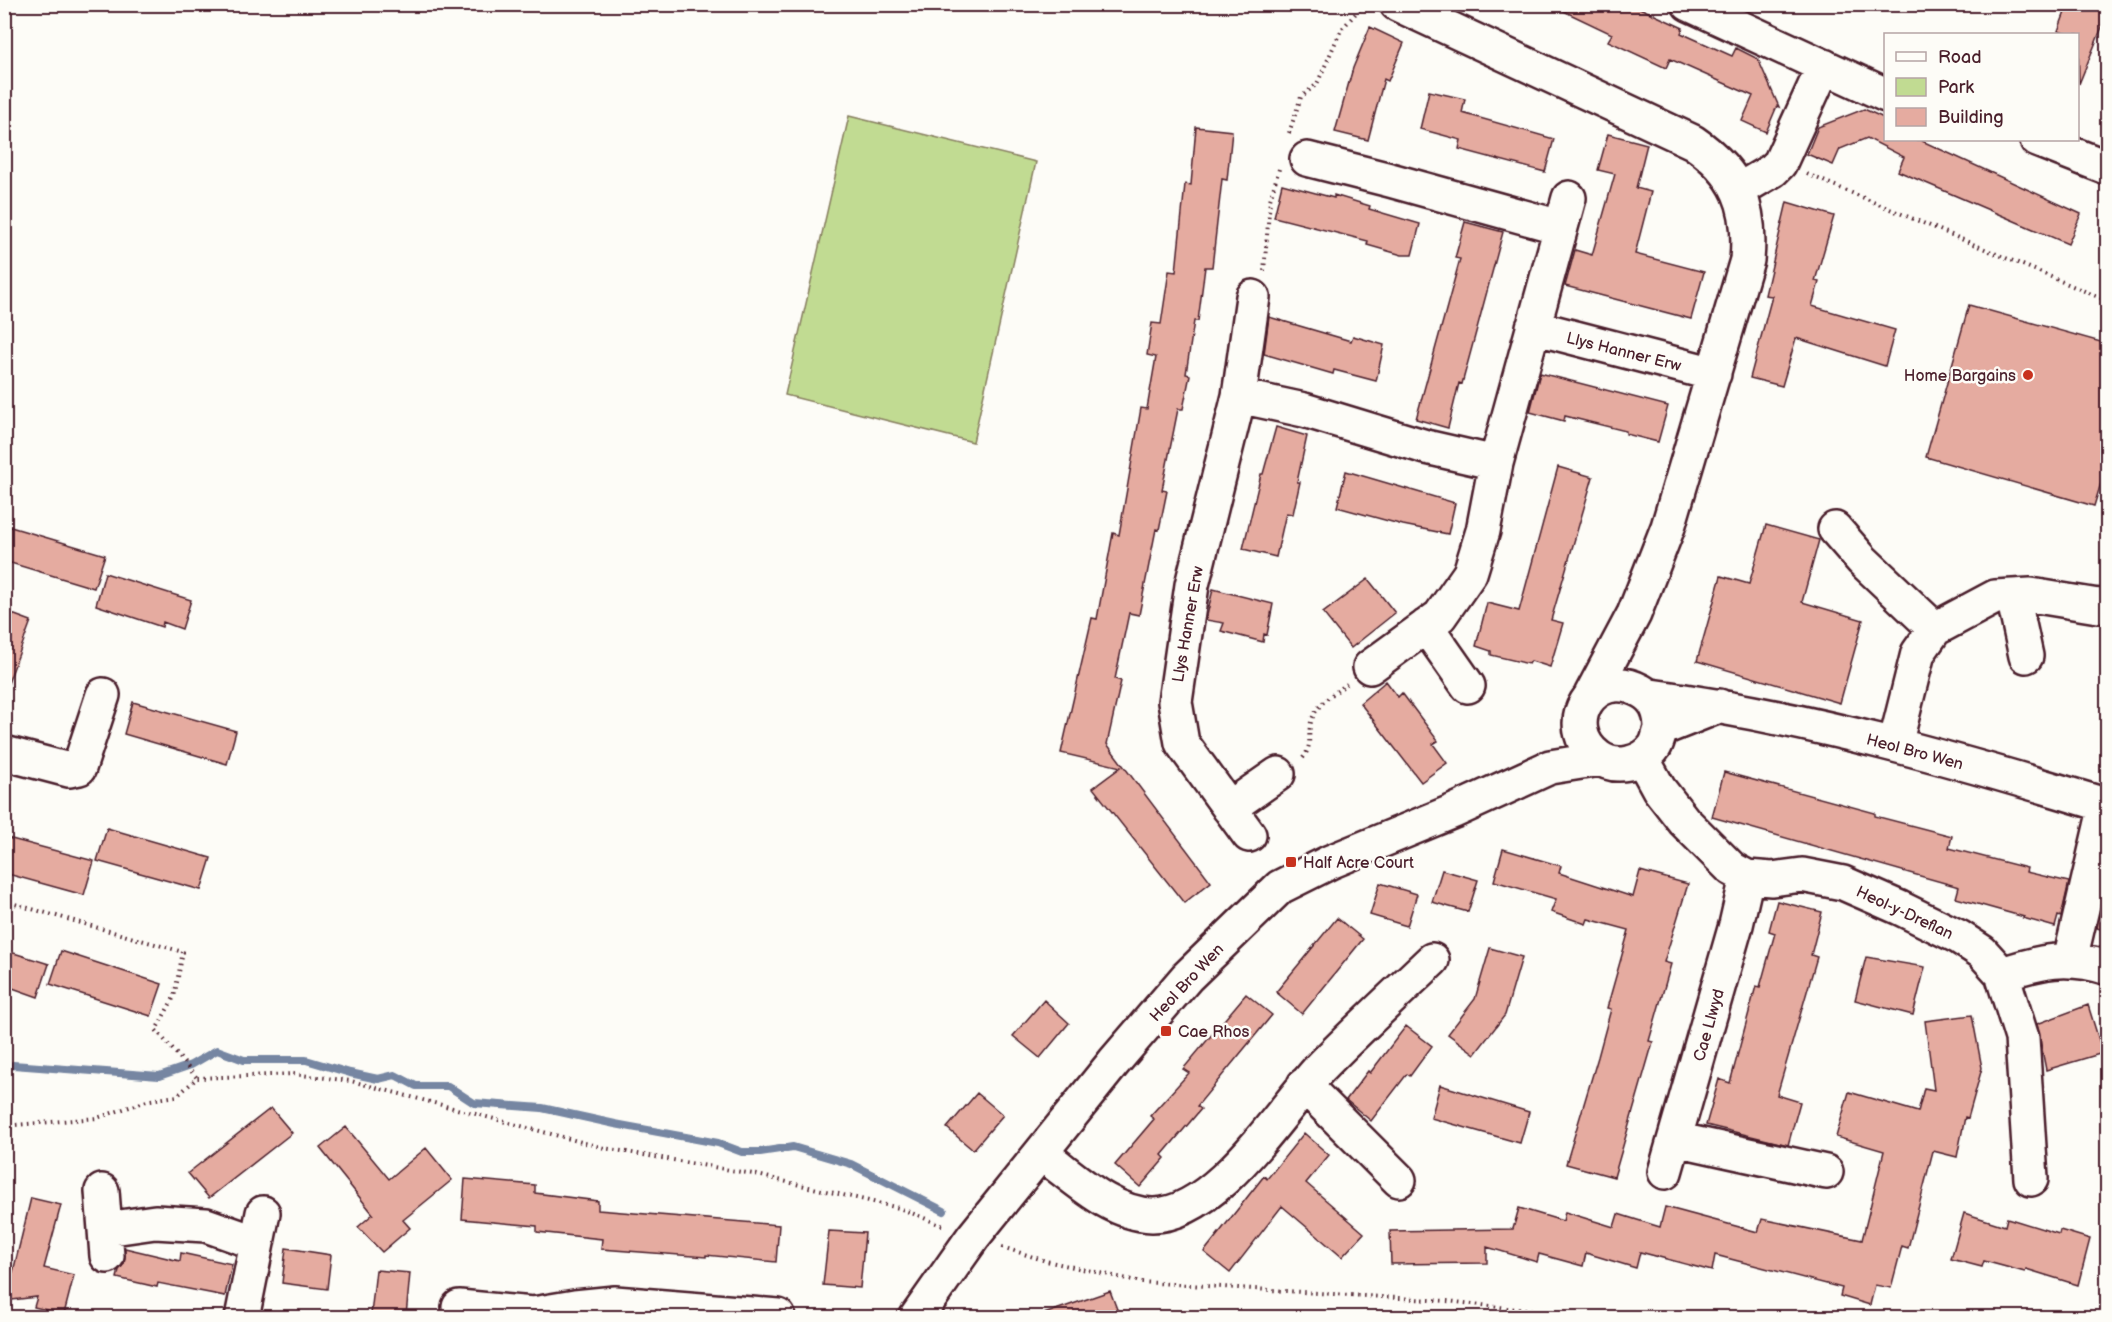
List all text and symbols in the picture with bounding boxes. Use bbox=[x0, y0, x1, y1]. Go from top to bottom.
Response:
legend bbox=[1884, 33, 2079, 141]
text: Road bbox=[1938, 47, 1982, 68]
text: Park bbox=[1938, 77, 1974, 98]
text: Building bbox=[1938, 107, 2004, 128]
street label: Llys Hanner Erw bbox=[1564, 329, 1683, 376]
place label: Home Bargains bbox=[1904, 367, 2016, 386]
marker: Home Bargains bbox=[2021, 368, 2035, 382]
street label: Llys Hanner Erw bbox=[1169, 564, 1208, 684]
street label: Heol Bro Wen bbox=[1864, 730, 1965, 775]
place label: Half Acre Court bbox=[1303, 854, 1414, 873]
marker: Half Acre Court bbox=[1284, 855, 1298, 869]
street label: Heol-y-Dreflan bbox=[1853, 883, 1956, 944]
street label: Heol Bro Wen bbox=[1146, 940, 1228, 1026]
street label: Cae Llwyd bbox=[1690, 987, 1729, 1064]
place label: Cae Rhos bbox=[1178, 1023, 1250, 1042]
marker: Cae Rhos bbox=[1159, 1024, 1173, 1038]

